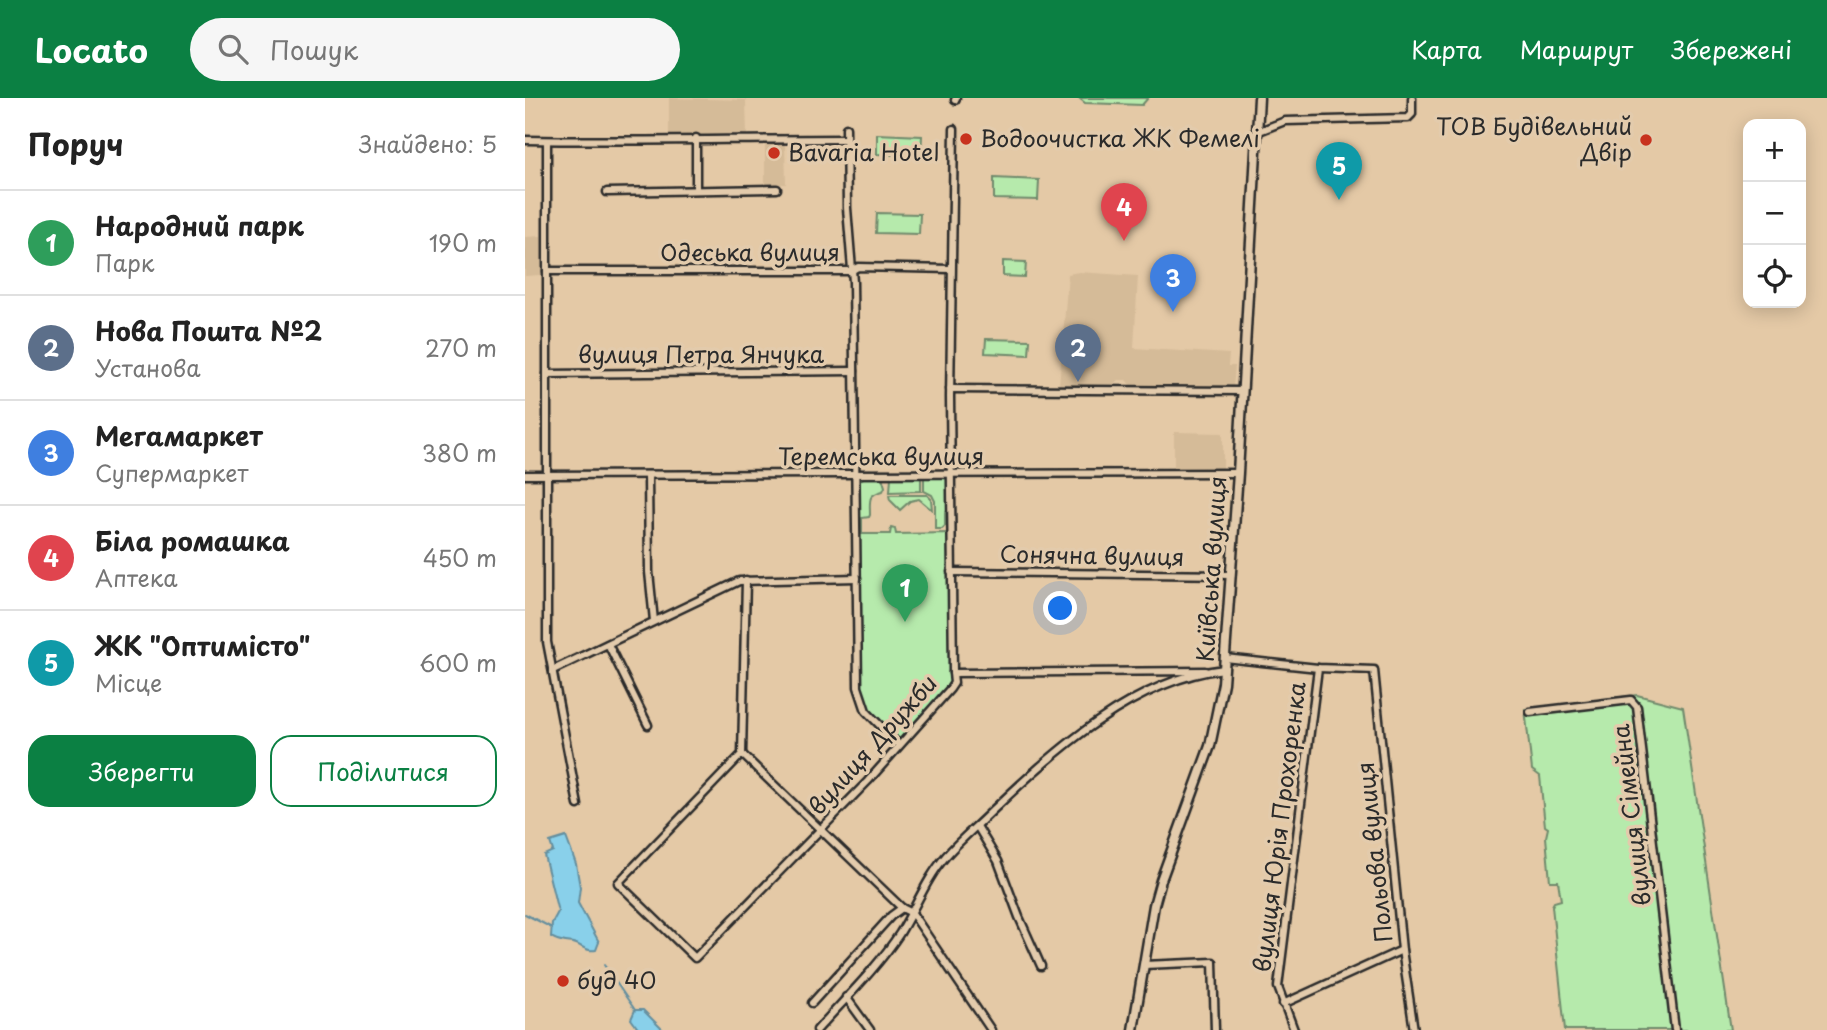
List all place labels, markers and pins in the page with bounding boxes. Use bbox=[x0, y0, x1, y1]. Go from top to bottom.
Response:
place label: ТОВ Будівельний Двір bbox=[1436, 108, 1632, 169]
place label: Водоочистка ЖК Фемелі bbox=[980, 120, 1260, 155]
marker: Водоочистка ЖК Фемелі bbox=[958, 131, 974, 147]
marker: ТОВ Будівельний Двір bbox=[1638, 132, 1654, 148]
place label: Bavaria Hotel bbox=[788, 134, 939, 169]
pin: 5 bbox=[1316, 142, 1362, 200]
marker: Bavaria Hotel bbox=[766, 145, 782, 161]
pin: 4 bbox=[1101, 183, 1147, 241]
pin: 3 bbox=[1150, 254, 1196, 312]
pin: 2 bbox=[1055, 324, 1101, 382]
pin: 1 bbox=[882, 564, 928, 622]
place label: буд 40 bbox=[577, 962, 656, 997]
marker: буд 40 bbox=[555, 973, 571, 989]

